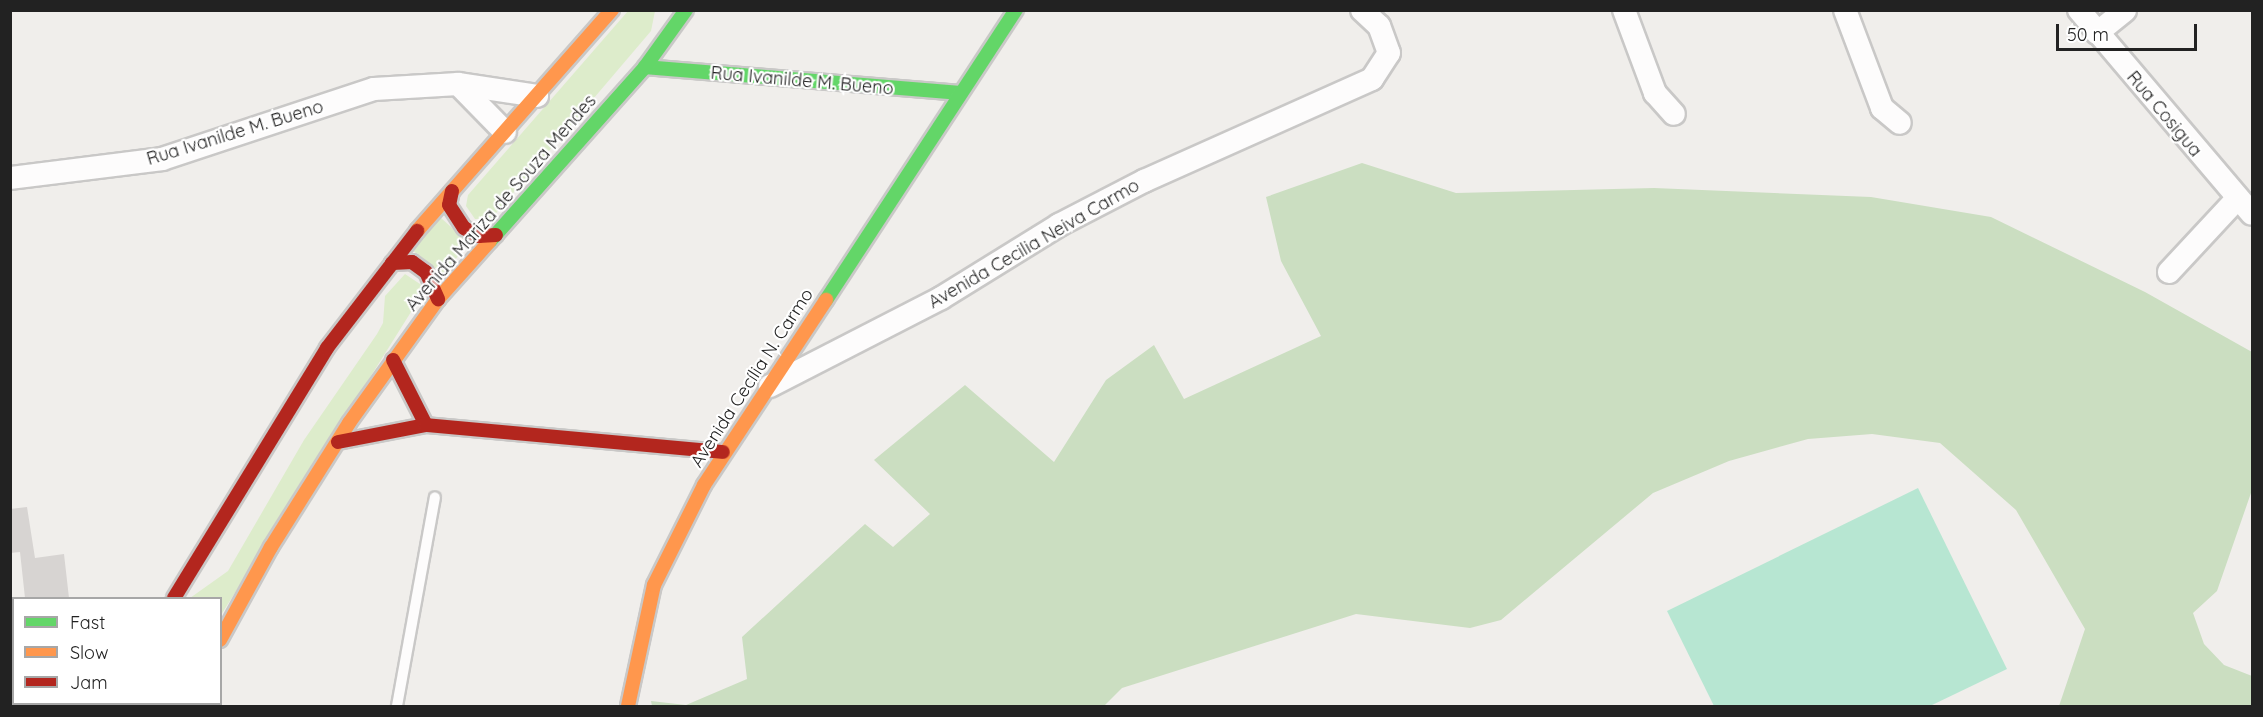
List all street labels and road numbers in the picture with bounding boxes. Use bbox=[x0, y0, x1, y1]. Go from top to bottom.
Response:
street label: Rua Ivanilde M. Bueno bbox=[710, 62, 894, 100]
street label: Rua Cosigua bbox=[2122, 67, 2206, 161]
street label: Avenida Mariza de Souza Mendes bbox=[401, 90, 601, 316]
street label: Rua Ivanilde M. Bueno bbox=[144, 96, 326, 170]
street label: Avenida Cecilia Neiva Carmo bbox=[925, 175, 1143, 313]
street label: Avenida Cecília N. Carmo bbox=[686, 285, 818, 471]

